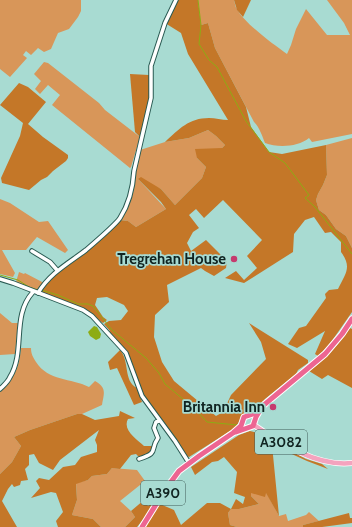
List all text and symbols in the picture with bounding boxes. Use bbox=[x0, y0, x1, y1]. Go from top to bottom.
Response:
place label: Tregrehan House bbox=[117, 250, 226, 268]
marker: Tregrehan House bbox=[229, 254, 239, 264]
place label: Britannia Inn bbox=[183, 398, 265, 416]
marker: Britannia Inn bbox=[268, 402, 278, 412]
road number: A3082 bbox=[255, 430, 307, 454]
road number: A390 bbox=[141, 481, 185, 505]

